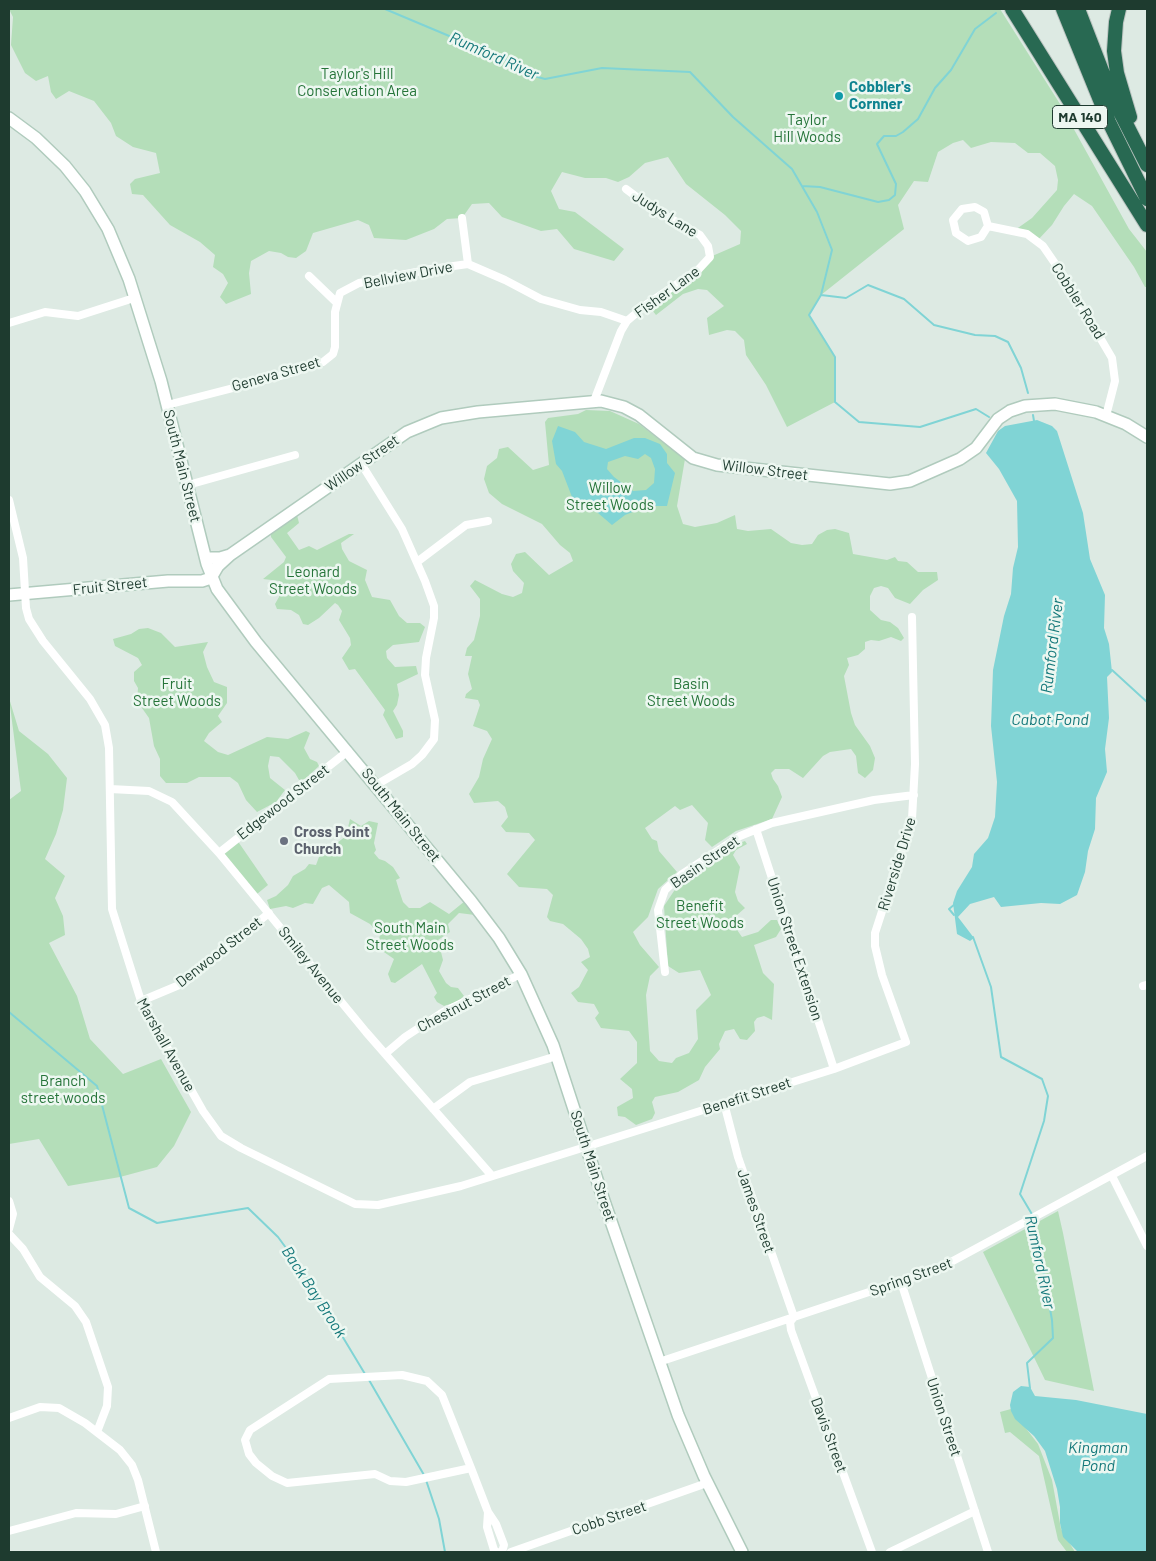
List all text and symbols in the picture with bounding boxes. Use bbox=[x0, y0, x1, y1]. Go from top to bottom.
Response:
water label: Rumford River bbox=[446, 28, 542, 84]
park label: Taylor's Hill Conservation Area bbox=[297, 65, 417, 100]
place label: Cobbler's Cornner bbox=[849, 78, 911, 113]
marker: Cobbler's Cornner bbox=[833, 90, 845, 102]
road number: MA 140 bbox=[1052, 105, 1108, 128]
park label: Taylor Hill Woods bbox=[773, 111, 841, 146]
street label: Judys Lane bbox=[629, 187, 701, 241]
street label: Bellview Drive bbox=[362, 258, 454, 292]
street label: Cobbler Road bbox=[1047, 259, 1109, 343]
street label: Fisher Lane bbox=[631, 262, 703, 322]
street label: Geneva Street bbox=[230, 353, 322, 395]
street label: South Main Street bbox=[159, 408, 205, 524]
street label: Willow Street bbox=[321, 431, 403, 495]
street label: Willow Street bbox=[721, 456, 809, 484]
park label: Willow Street Woods bbox=[566, 479, 654, 514]
park label: Leonard Street Woods bbox=[269, 563, 357, 598]
street label: Fruit Street bbox=[72, 573, 148, 599]
water label: Rumford River bbox=[1037, 597, 1067, 695]
park label: Fruit Street Woods bbox=[133, 675, 221, 710]
park label: Basin Street Woods bbox=[647, 675, 735, 710]
water label: Cabot Pond bbox=[1011, 710, 1089, 730]
street label: Edgewood Street bbox=[233, 760, 333, 844]
street label: South Main Street bbox=[358, 764, 444, 866]
street label: Riverside Drive bbox=[874, 815, 920, 913]
place label: Cross Point Church bbox=[294, 823, 370, 858]
street label: Basin Street bbox=[667, 832, 743, 892]
marker: Cross Point Church bbox=[278, 835, 290, 847]
street label: Union Street Extension bbox=[763, 875, 827, 1023]
park label: Benefit Street Woods bbox=[656, 897, 744, 932]
street label: Denwood Street bbox=[172, 913, 266, 991]
park label: South Main Street Woods bbox=[366, 919, 454, 954]
street label: Smiley Avenue bbox=[274, 923, 348, 1007]
street label: Chestnut Street bbox=[414, 972, 514, 1036]
street label: Marshall Avenue bbox=[133, 995, 199, 1095]
park label: Branch street woods bbox=[21, 1072, 105, 1107]
street label: Benefit Street bbox=[700, 1073, 794, 1119]
street label: South Main Street bbox=[567, 1108, 619, 1224]
street label: James Street bbox=[733, 1167, 779, 1255]
water label: Rumford River bbox=[1021, 1213, 1059, 1311]
water label: Back Bay Brook bbox=[277, 1243, 351, 1341]
street label: Spring Street bbox=[867, 1254, 955, 1300]
street label: Union Street bbox=[923, 1375, 965, 1459]
street label: Davis Street bbox=[807, 1395, 851, 1475]
water label: Kingman Pond bbox=[1068, 1438, 1128, 1476]
street label: Cobb Street bbox=[569, 1497, 649, 1539]

